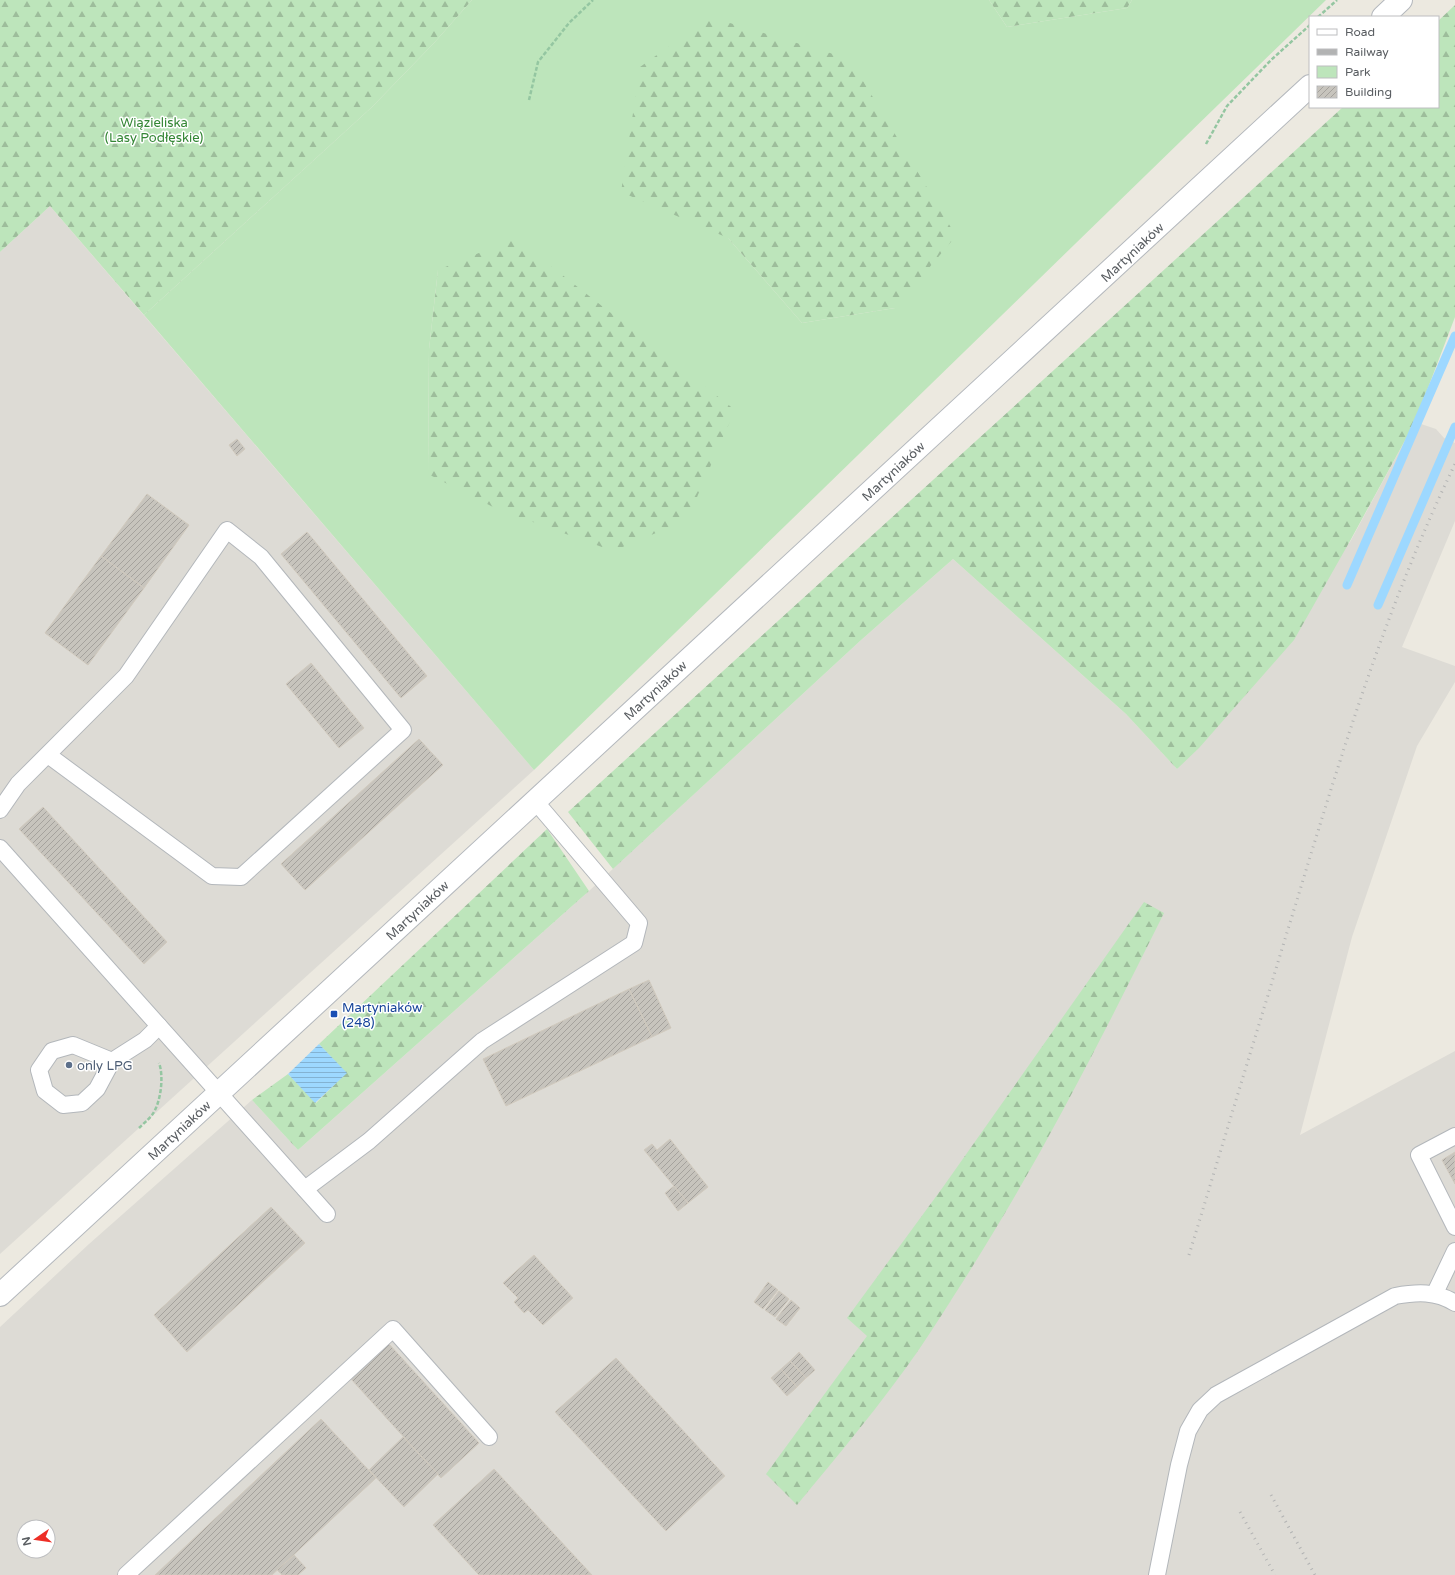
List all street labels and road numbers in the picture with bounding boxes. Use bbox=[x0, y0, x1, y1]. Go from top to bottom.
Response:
street label: Martyniaków bbox=[1098, 220, 1167, 286]
street label: Martyniaków bbox=[859, 439, 928, 505]
street label: Martyniaków bbox=[621, 658, 690, 724]
street label: Martyniaków bbox=[383, 878, 452, 944]
street label: Martyniaków bbox=[145, 1098, 214, 1164]

